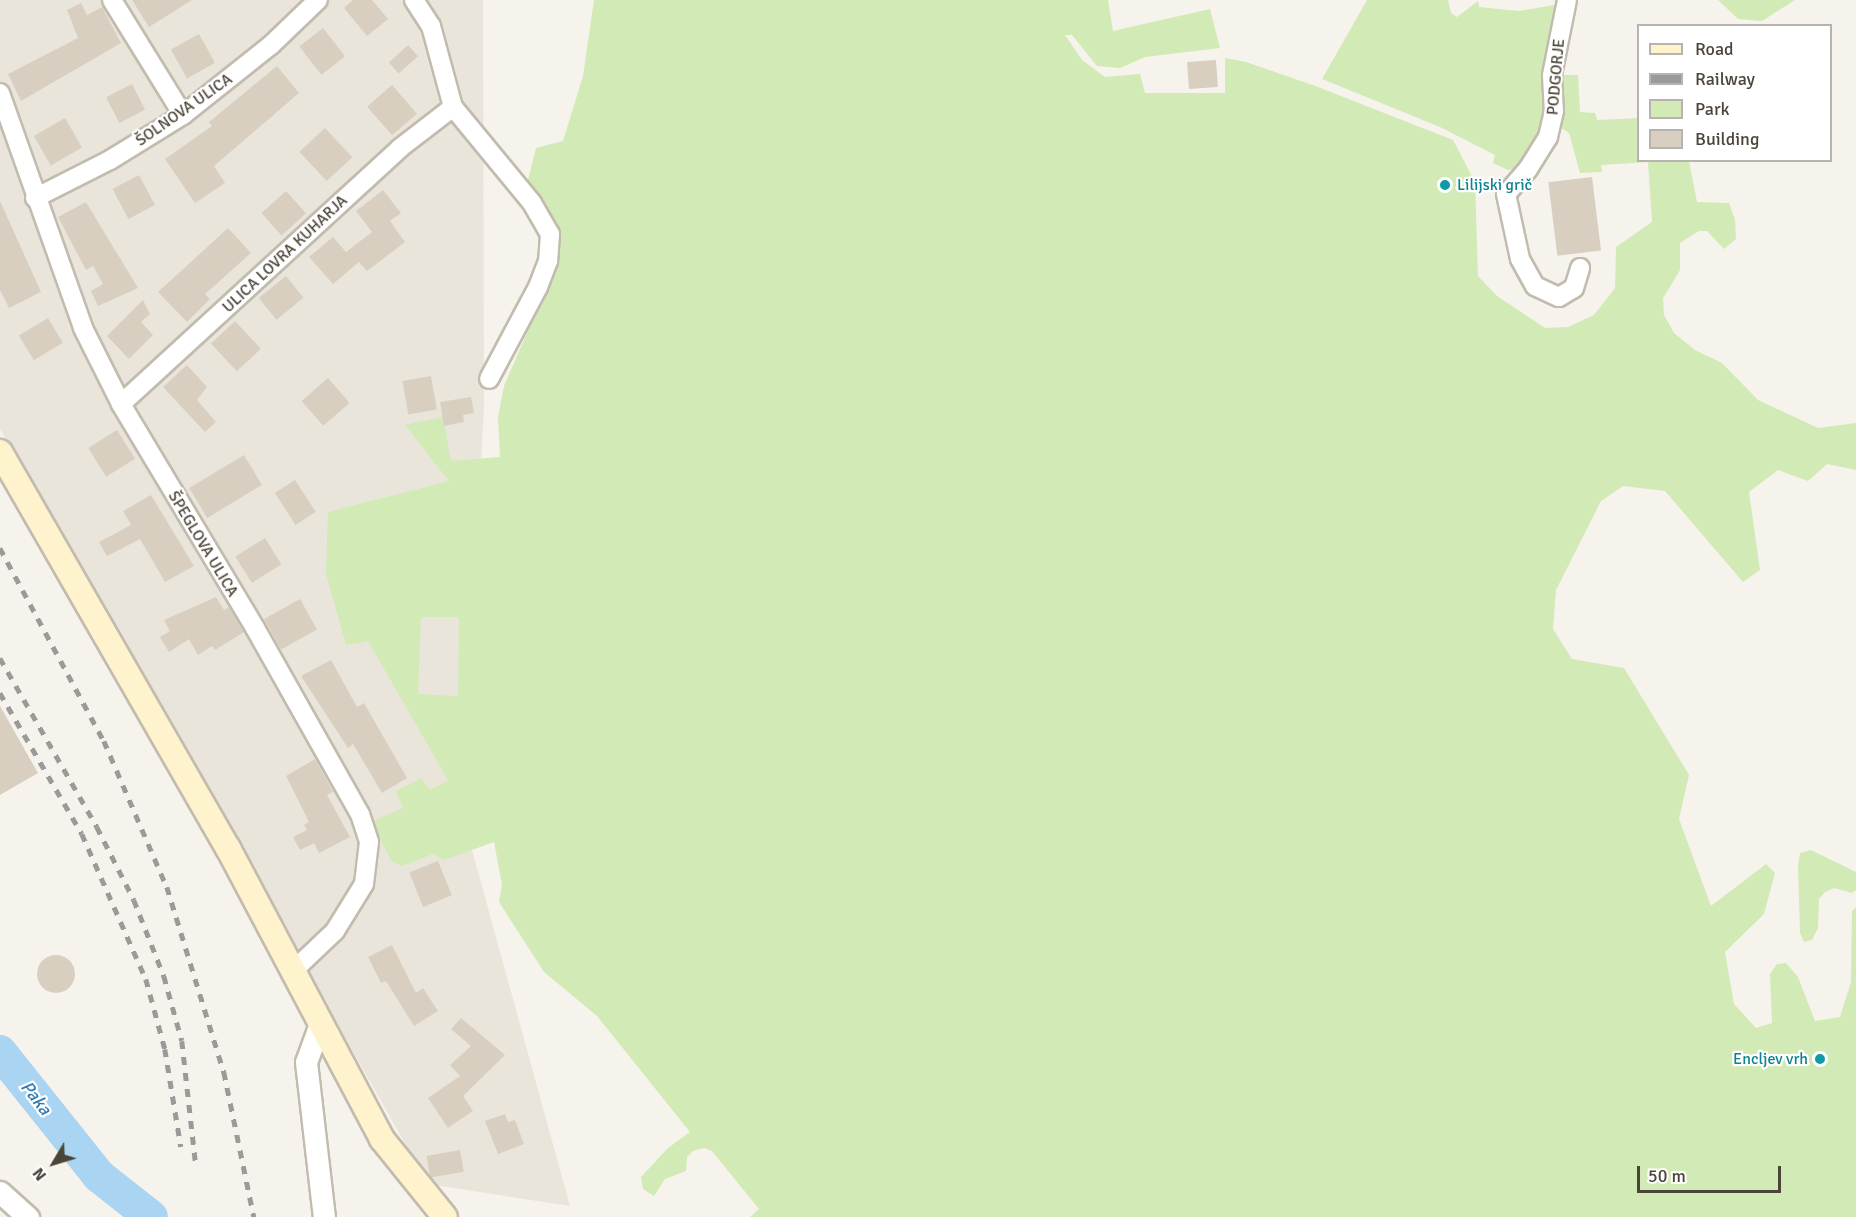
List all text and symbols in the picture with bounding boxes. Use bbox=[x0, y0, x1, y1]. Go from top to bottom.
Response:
legend bbox=[1637, 24, 1832, 162]
street label: PODGORJE bbox=[1543, 38, 1569, 116]
text: Road bbox=[1695, 38, 1734, 60]
text: Railway bbox=[1695, 68, 1755, 90]
street label: ŠOLNOVA ULICA bbox=[132, 70, 236, 150]
text: Park bbox=[1695, 98, 1730, 120]
text: Building bbox=[1695, 128, 1759, 150]
place label: Lilijski grič bbox=[1457, 175, 1532, 195]
marker: Lilijski grič bbox=[1438, 178, 1452, 192]
street label: ULICA LOVRA KUHARJA bbox=[219, 191, 351, 317]
street label: ŠPEGLOVA ULICA bbox=[164, 488, 242, 600]
place label: Encljev vrh bbox=[1733, 1049, 1808, 1069]
marker: Encljev vrh bbox=[1813, 1052, 1827, 1066]
water label: Paka bbox=[16, 1077, 56, 1119]
north arrow bbox=[24, 1133, 84, 1193]
scale bar bbox=[1640, 1154, 1784, 1192]
text: N bbox=[29, 1164, 51, 1185]
text: 50 m bbox=[1648, 1165, 1686, 1187]

